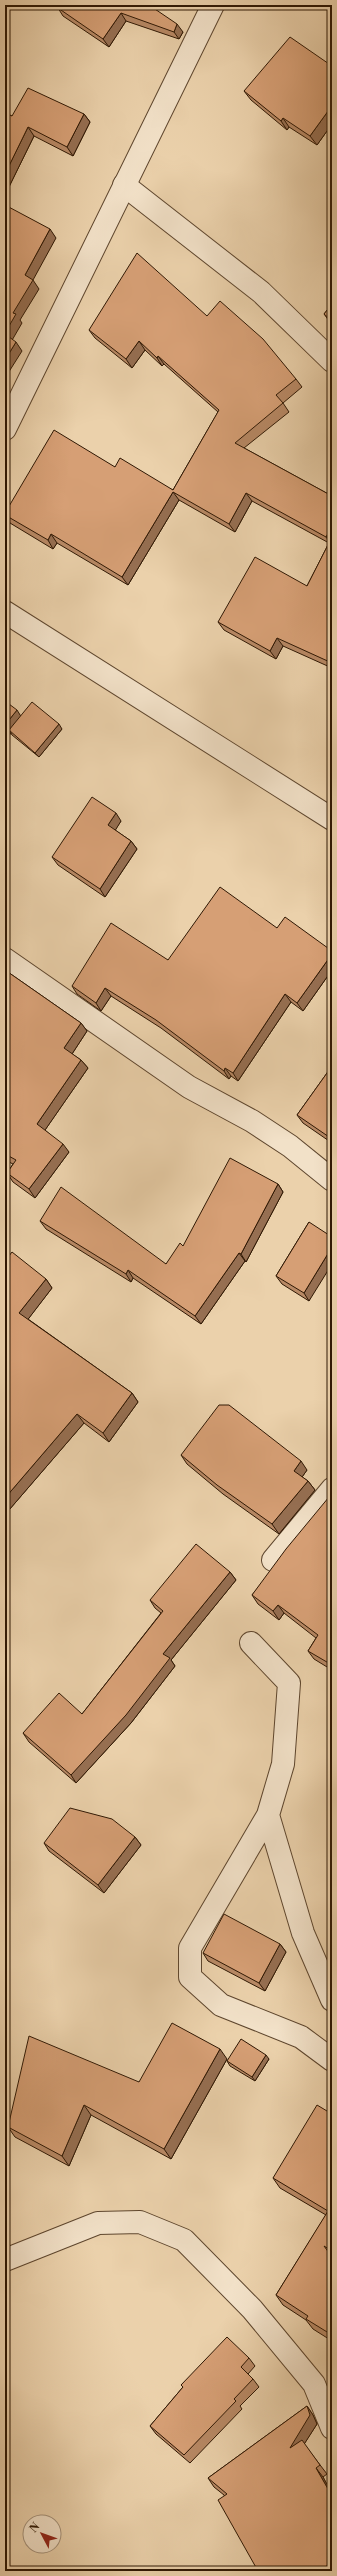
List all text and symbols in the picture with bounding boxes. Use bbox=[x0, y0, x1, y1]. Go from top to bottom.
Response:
north arrow bbox=[22, 2514, 62, 2554]
text: N bbox=[27, 2520, 44, 2536]

